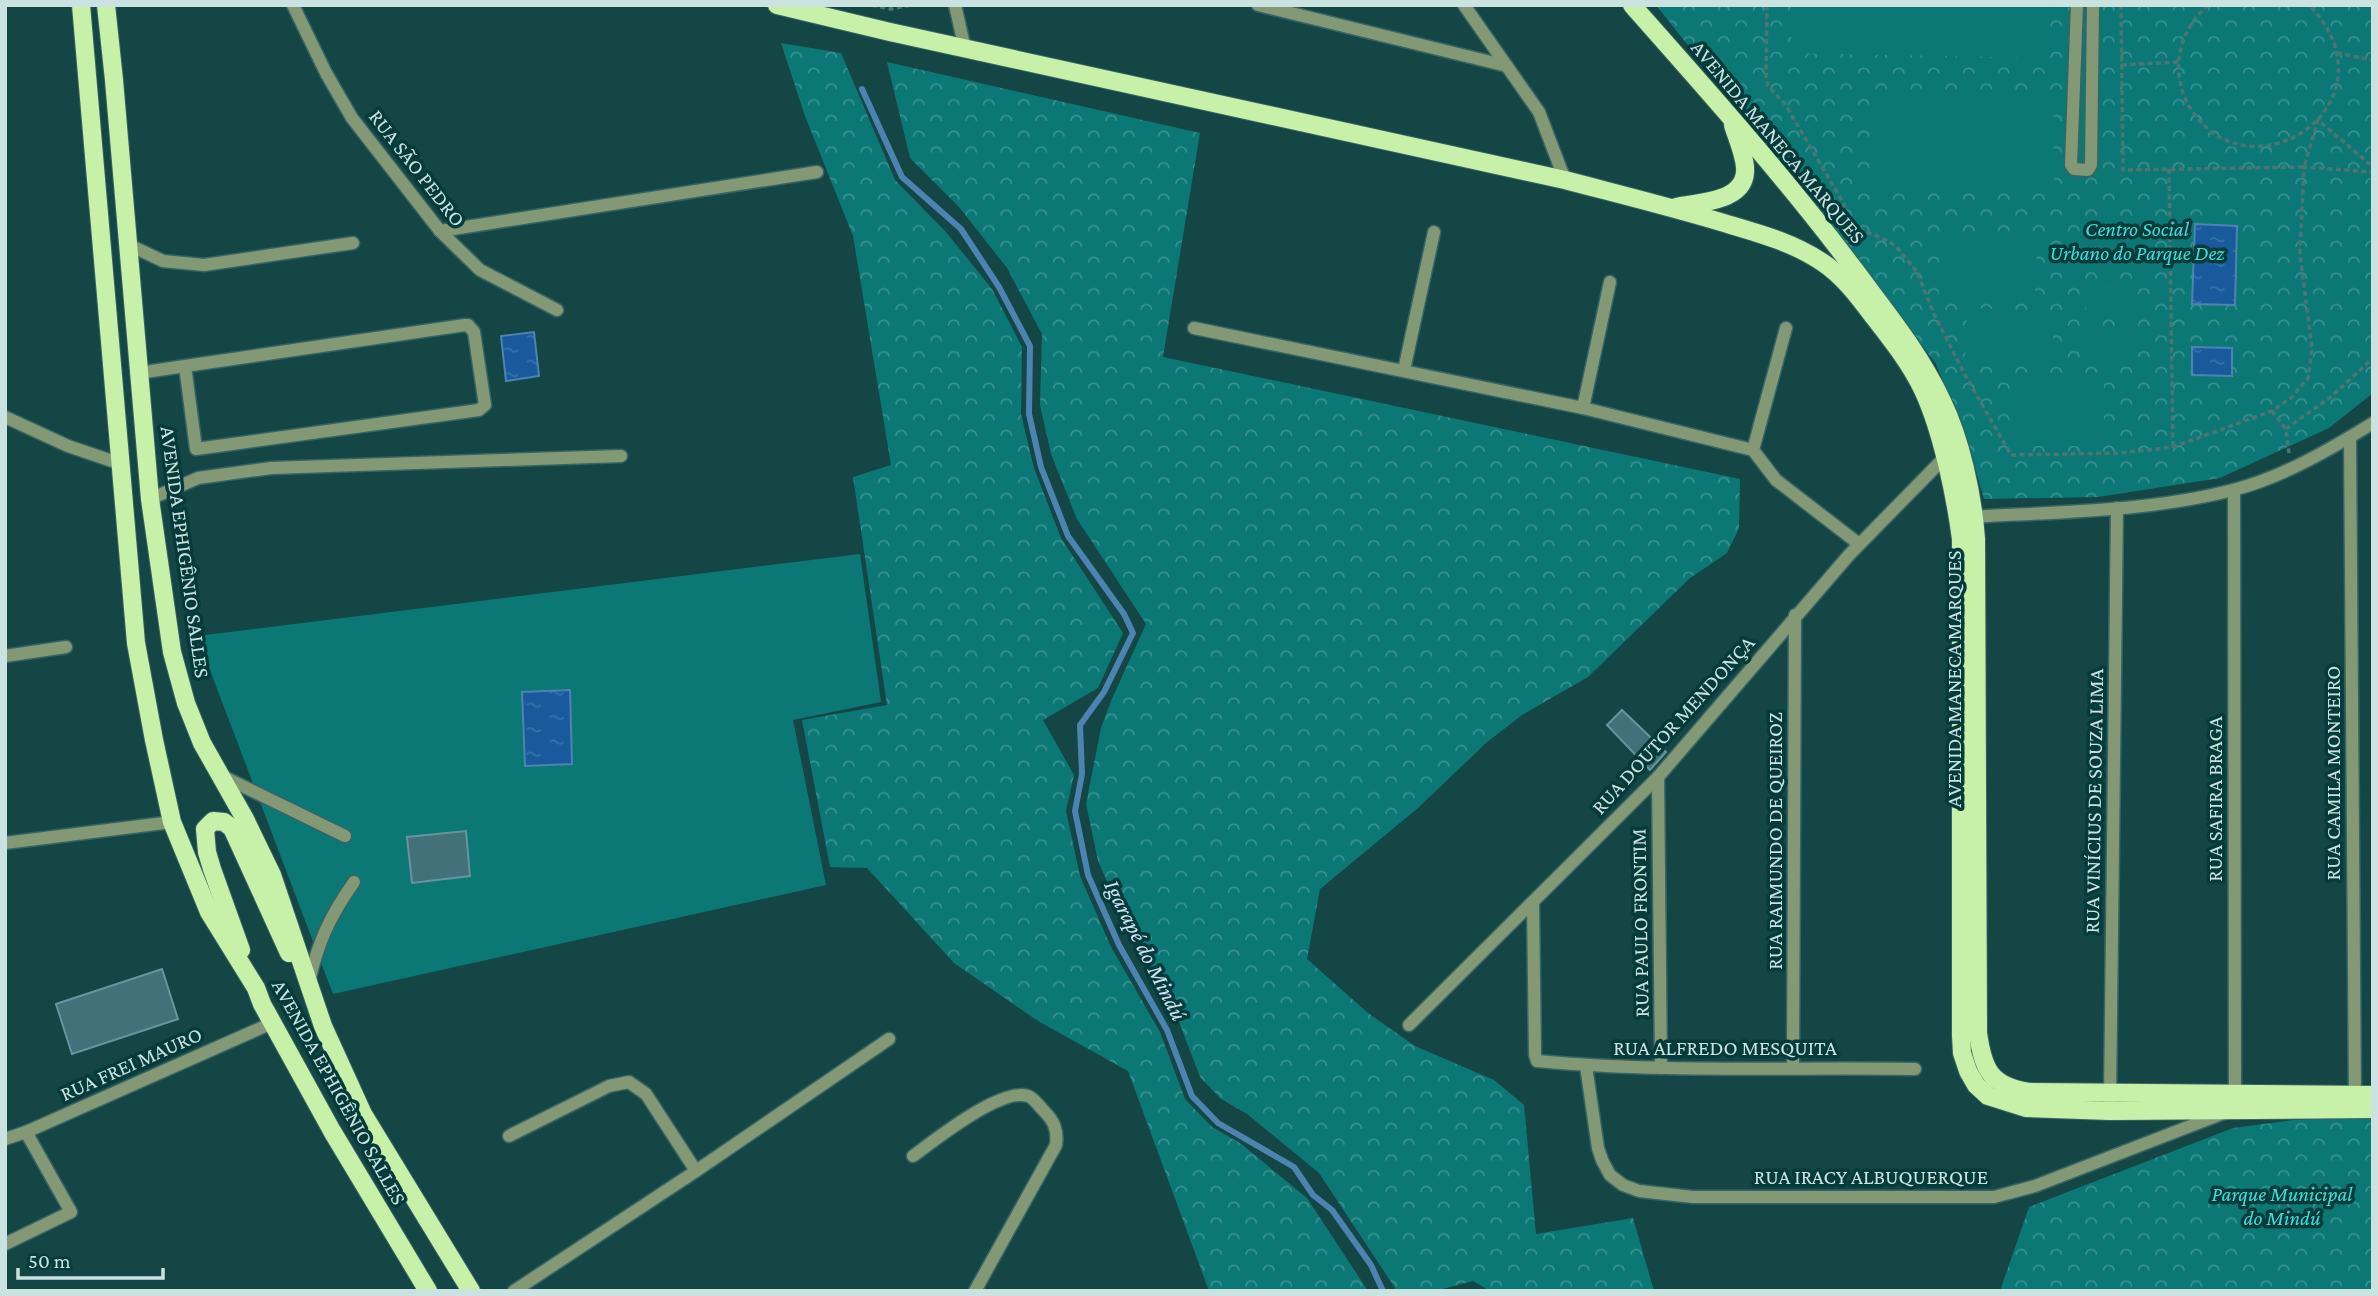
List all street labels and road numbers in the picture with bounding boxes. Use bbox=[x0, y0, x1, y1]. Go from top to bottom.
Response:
street label: AVENIDA MANECA MARQUES bbox=[1686, 36, 1870, 248]
street label: RUA SÃO PEDRO bbox=[364, 105, 470, 231]
street label: AVENIDA EPHIGÊNIO SALLES bbox=[155, 425, 215, 679]
street label: AVENIDA MANECA MARQUES bbox=[1942, 550, 1966, 808]
street label: RUA DOUTOR MENDONÇA bbox=[1587, 631, 1759, 819]
street label: RUA CAMILA MONTEIRO bbox=[2321, 666, 2345, 880]
street label: RUA VINÍCIUS DE SOUZA LIMA bbox=[2080, 668, 2108, 934]
street label: RUA RAIMUNDO DE QUEIROZ bbox=[1763, 712, 1787, 970]
street label: RUA SAFIRA BRAGA bbox=[2203, 716, 2227, 882]
street label: RUA PAULO FRONTIM bbox=[1626, 828, 1654, 1018]
street label: AVENIDA EPHIGÊNIO SALLES bbox=[267, 975, 411, 1209]
street label: RUA FREI MAURO bbox=[56, 1022, 206, 1106]
street label: RUA ALFREDO MESQUITA bbox=[1613, 1036, 1837, 1060]
street label: RUA IRACY ALBUQUERQUE bbox=[1754, 1165, 1988, 1189]

